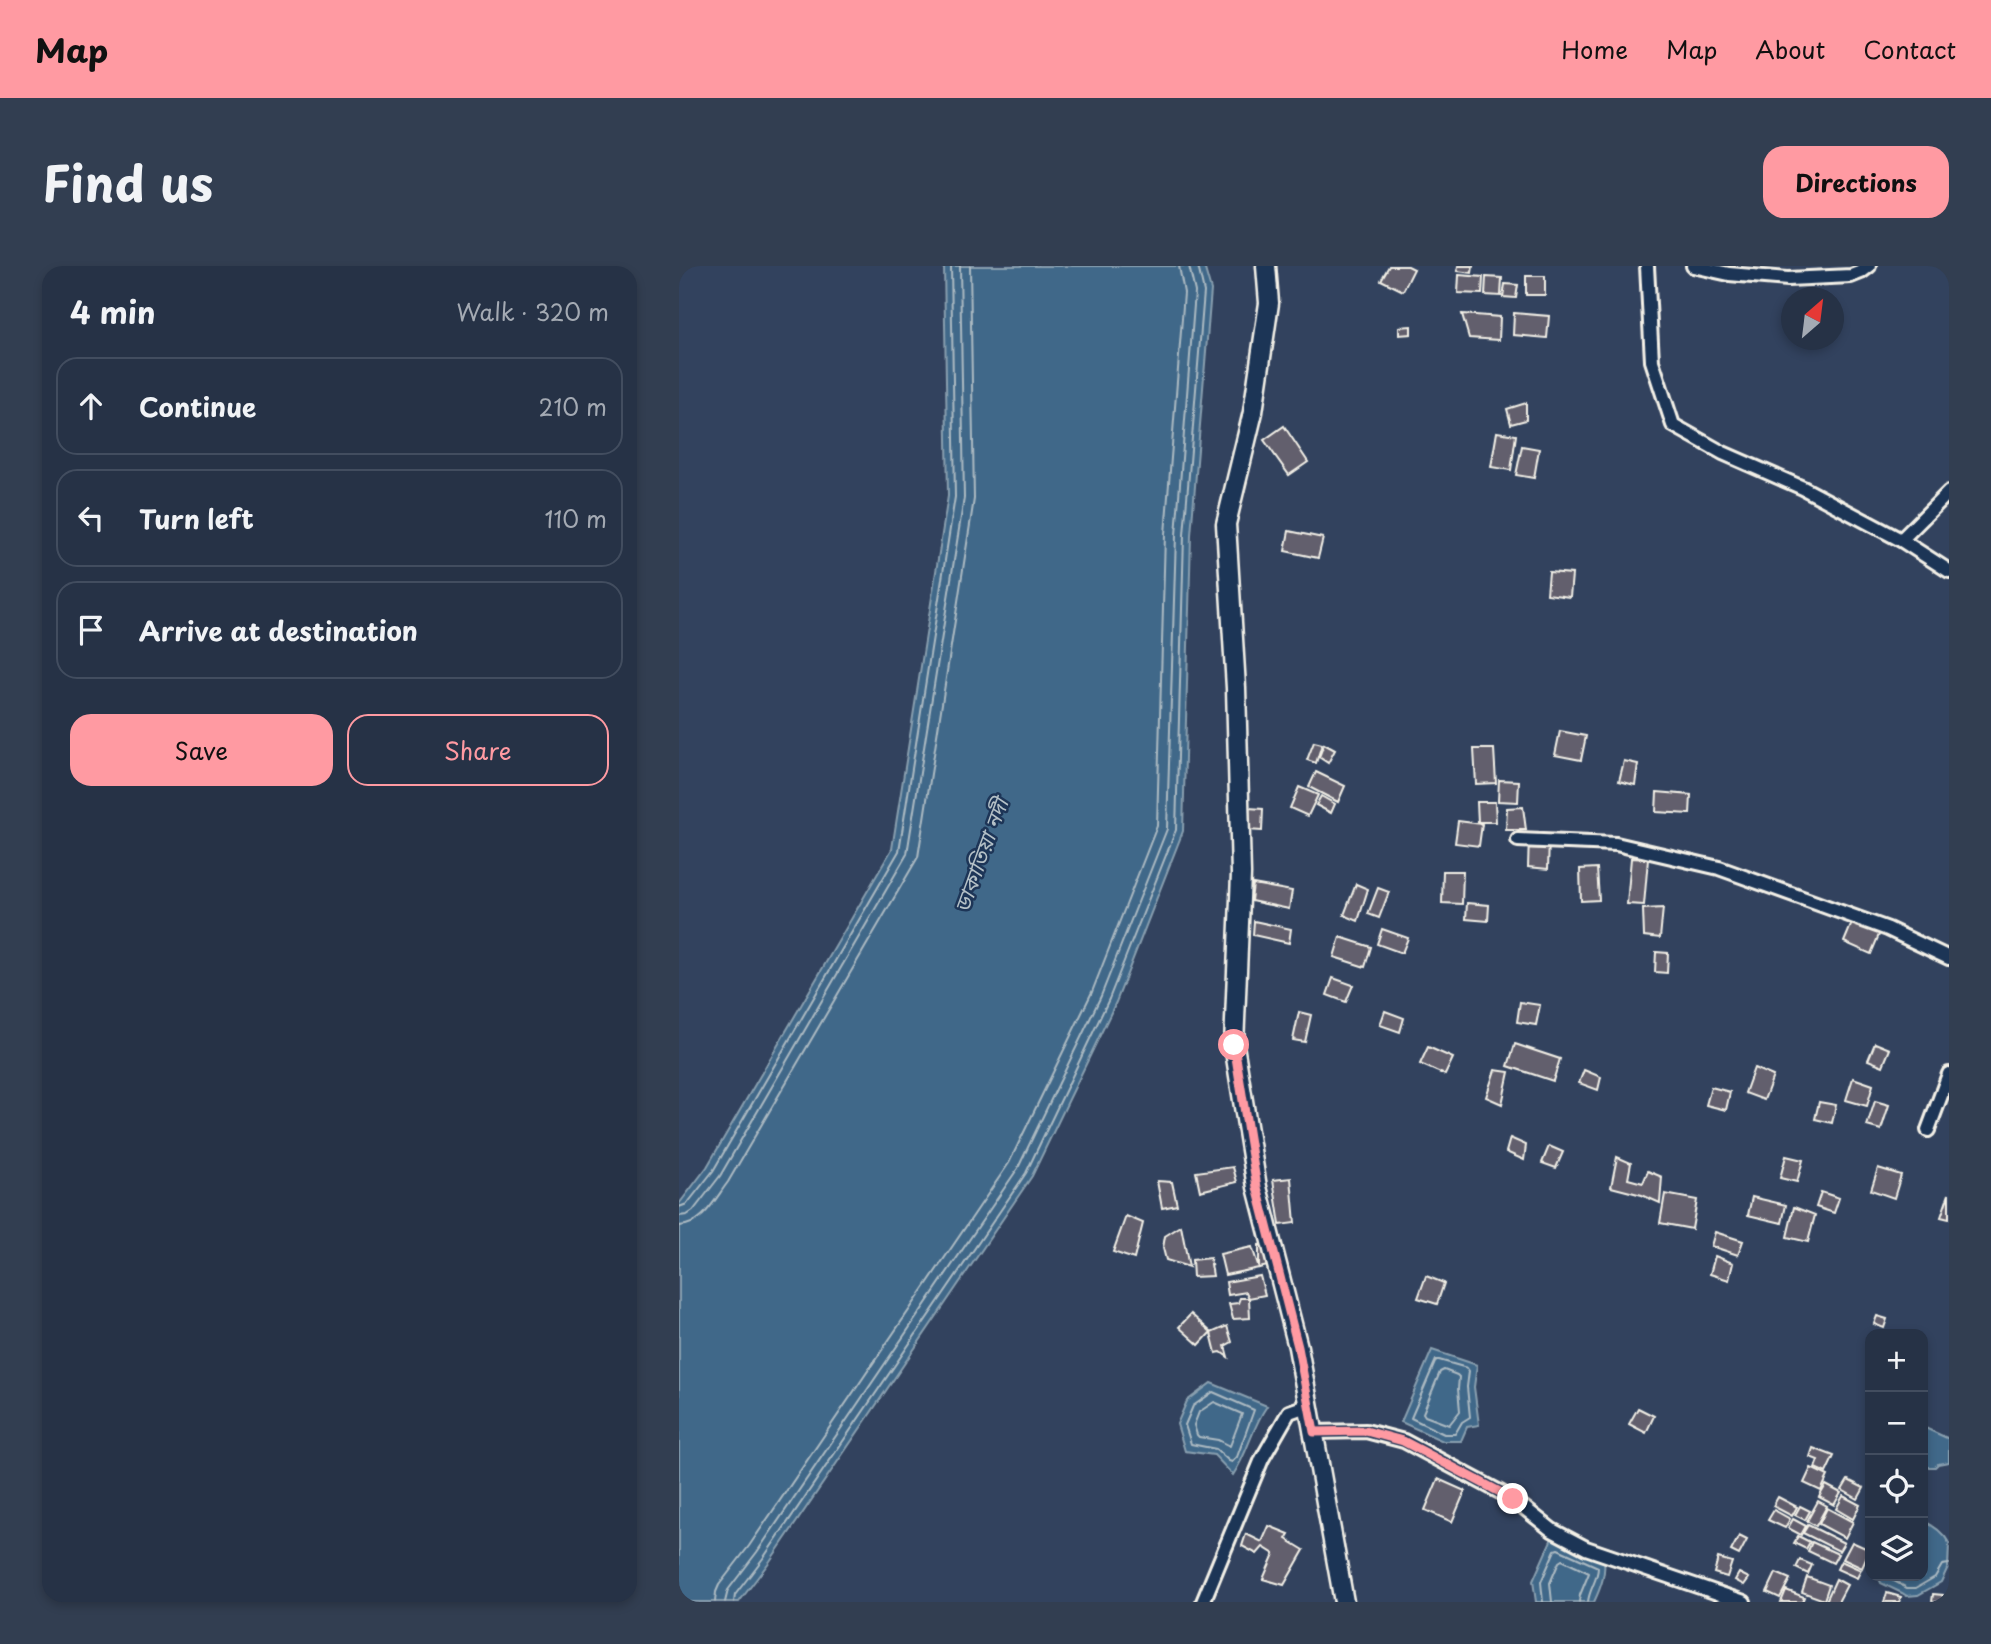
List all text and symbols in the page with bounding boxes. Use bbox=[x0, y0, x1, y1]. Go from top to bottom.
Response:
text: Map bbox=[35, 24, 108, 74]
text: Home bbox=[1561, 31, 1628, 67]
text: Map bbox=[1666, 31, 1717, 67]
text: About bbox=[1755, 31, 1825, 67]
text: Contact bbox=[1863, 31, 1956, 67]
text: Find us bbox=[42, 145, 213, 219]
button: Directions bbox=[1763, 146, 1949, 218]
north arrow bbox=[1781, 287, 1844, 350]
text: 4 min bbox=[70, 289, 156, 334]
text: Walk · 320 m bbox=[456, 294, 609, 329]
icon: ahead bbox=[72, 387, 110, 425]
text: Continue bbox=[139, 387, 256, 426]
text: 210 m bbox=[539, 389, 607, 424]
icon: left bbox=[72, 499, 110, 537]
text: Turn left bbox=[139, 499, 254, 538]
text: 110 m bbox=[545, 501, 607, 536]
icon: arrive bbox=[72, 611, 110, 649]
text: Arrive at destination bbox=[139, 611, 418, 650]
button: Save bbox=[70, 714, 333, 786]
button: Share bbox=[347, 714, 609, 786]
water label: ডাকাতিয়া নদী bbox=[945, 790, 1017, 916]
route start bbox=[1218, 1029, 1249, 1060]
map controls bbox=[1865, 1329, 1928, 1581]
button: + bbox=[1865, 1329, 1928, 1392]
button: − bbox=[1865, 1392, 1928, 1455]
button: locate bbox=[1865, 1455, 1928, 1518]
route end bbox=[1497, 1483, 1528, 1514]
button: layers bbox=[1865, 1518, 1928, 1581]

